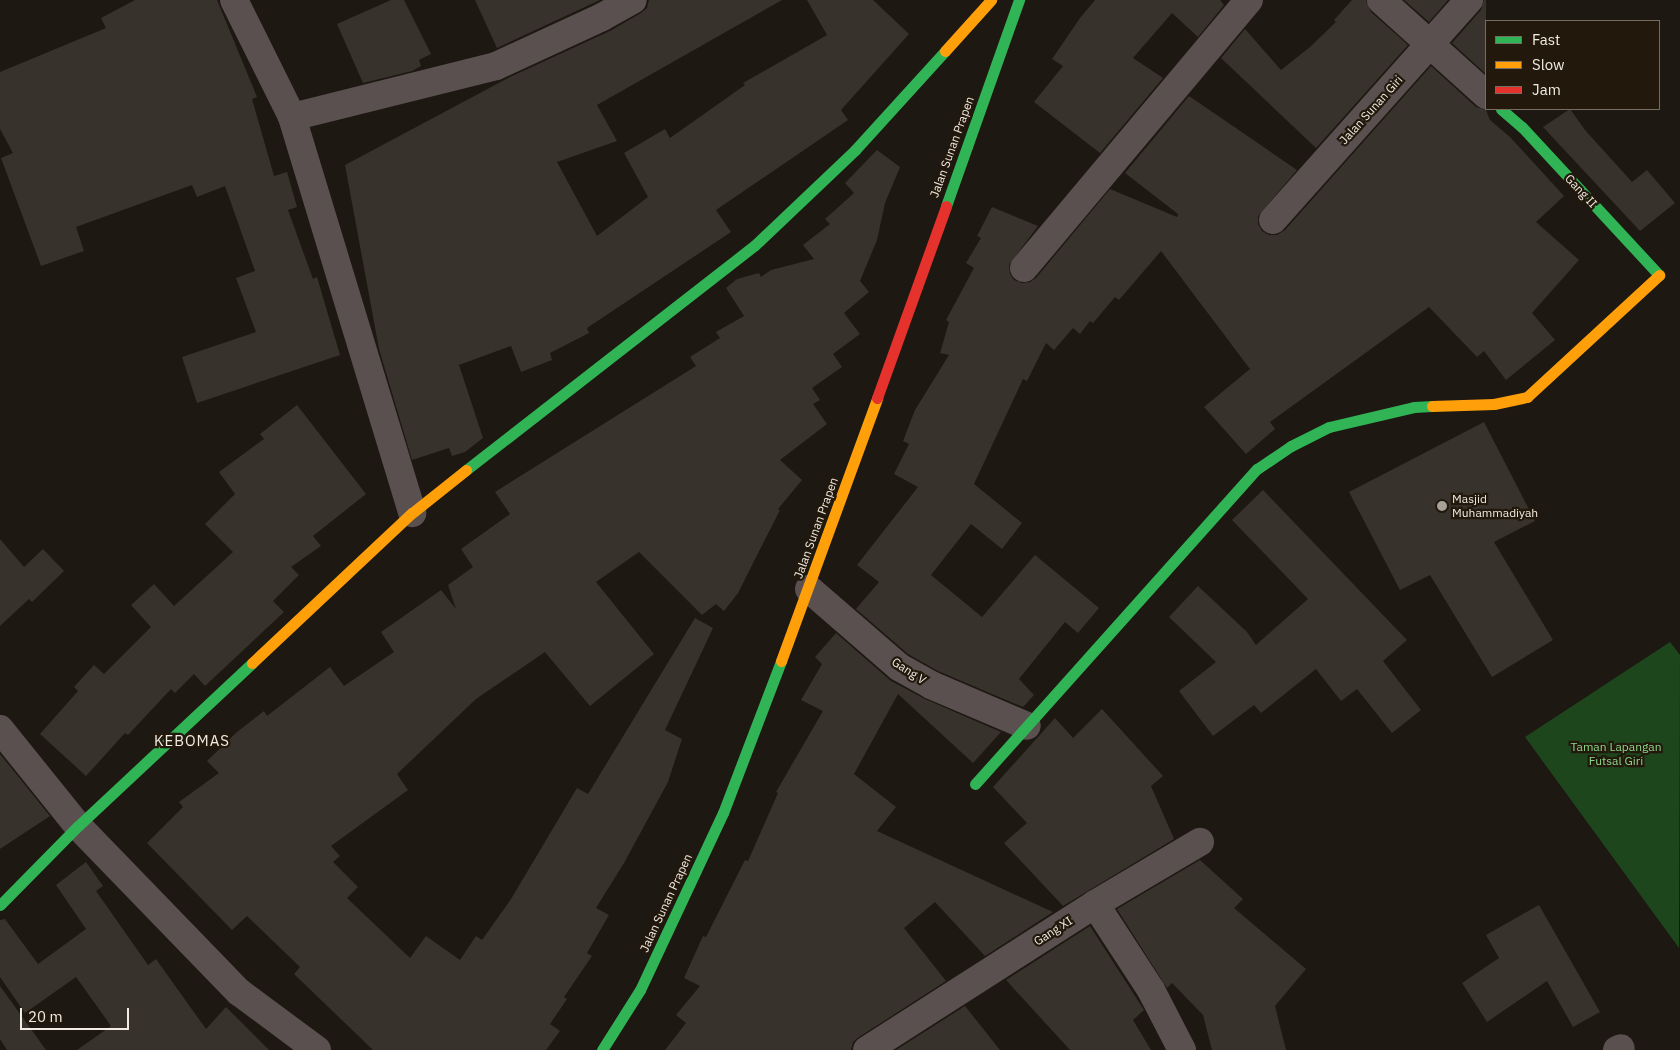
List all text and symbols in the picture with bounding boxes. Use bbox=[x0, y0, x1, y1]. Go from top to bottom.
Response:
legend bbox=[1485, 20, 1660, 110]
text: Fast bbox=[1532, 30, 1560, 49]
text: Slow bbox=[1532, 55, 1565, 74]
street label: Jalan Sunan Giri bbox=[1336, 73, 1406, 147]
text: Jam bbox=[1532, 80, 1561, 99]
street label: Jalan Sunan Prapen bbox=[927, 94, 977, 200]
street label: Gang II bbox=[1562, 171, 1600, 211]
street label: Jalan Sunan Prapen bbox=[791, 475, 841, 581]
place label: Masjid Muhammadiyah bbox=[1452, 492, 1538, 520]
marker: Masjid Muhammadiyah bbox=[1436, 500, 1448, 512]
street label: Gang V bbox=[889, 655, 929, 687]
district label: KEBOMAS bbox=[153, 732, 231, 750]
park label: Taman Lapangan Futsal Giri bbox=[1570, 740, 1662, 768]
street label: Jalan Sunan Prapen bbox=[637, 852, 695, 954]
street label: Gang XI bbox=[1031, 913, 1075, 949]
scale bar bbox=[22, 998, 131, 1030]
text: 20 m bbox=[28, 1007, 63, 1026]

